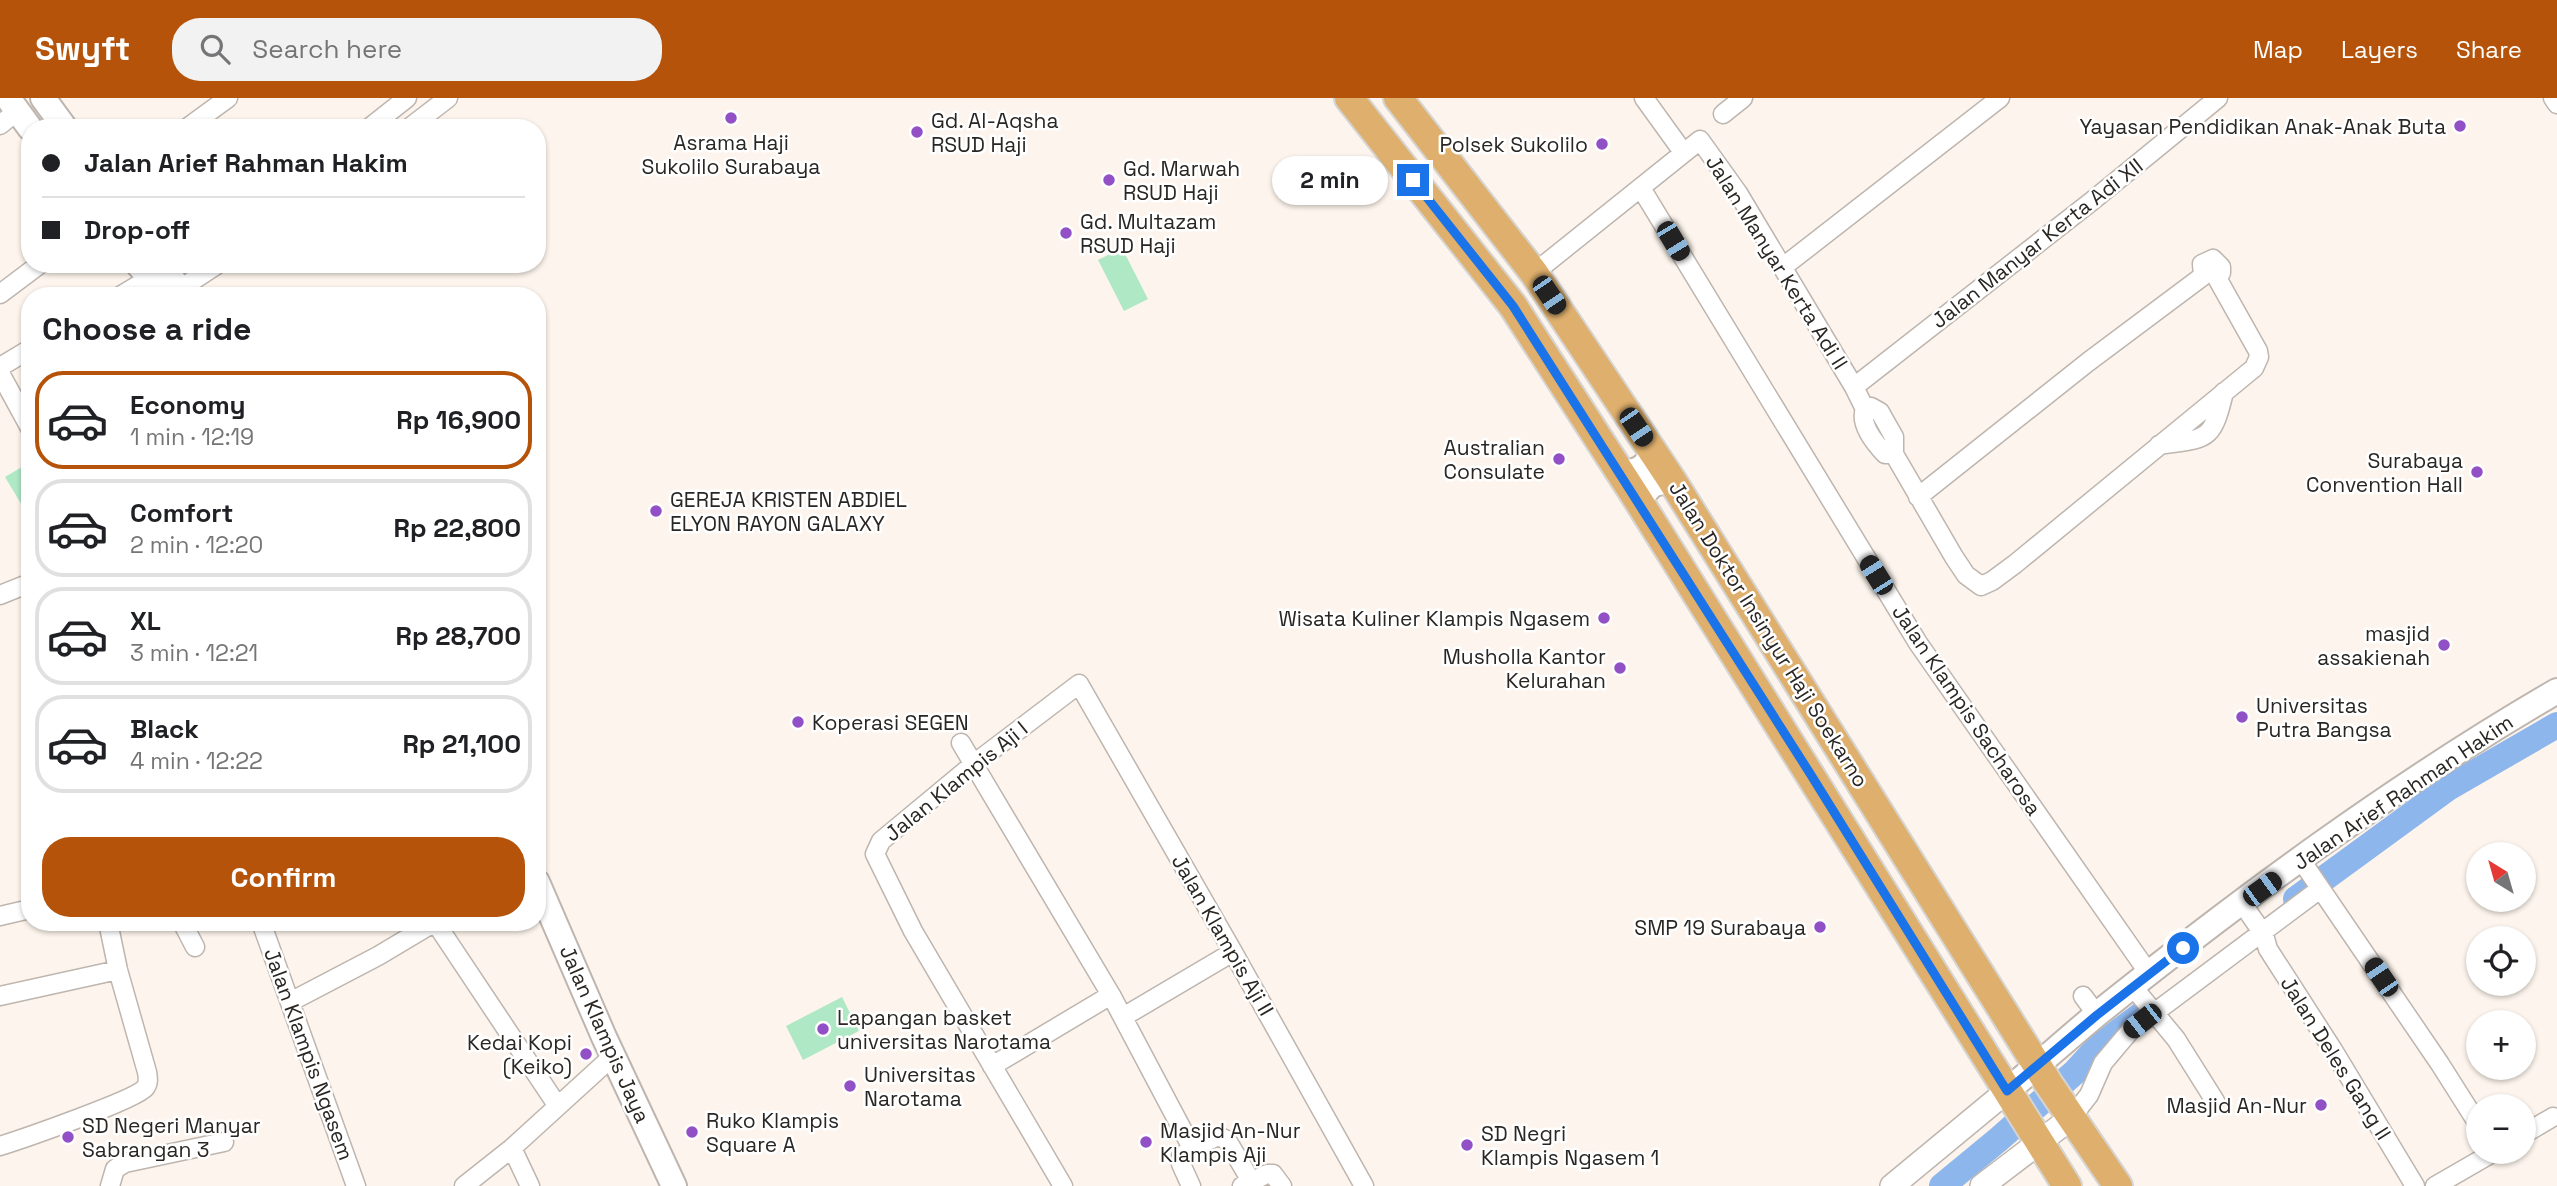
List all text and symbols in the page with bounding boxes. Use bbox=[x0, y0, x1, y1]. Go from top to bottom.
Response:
search box bbox=[172, 18, 662, 81]
text: Swyft bbox=[35, 28, 130, 70]
icon: search bbox=[196, 30, 234, 68]
text: Search here bbox=[252, 32, 402, 66]
text: Map bbox=[2253, 34, 2303, 65]
text: Layers bbox=[2341, 34, 2418, 65]
text: Share bbox=[2456, 34, 2522, 65]
place label: Gd. Al-Aqsha RSUD Haji bbox=[931, 107, 1059, 158]
marker: Asrama Haji Sukolilo Surabaya bbox=[723, 110, 739, 126]
place label: Yayasan Pendidikan Anak-Anak Buta bbox=[2079, 113, 2446, 140]
marker: Yayasan Pendidikan Anak-Anak Buta bbox=[2452, 118, 2468, 134]
marker: Gd. Al-Aqsha RSUD Haji bbox=[909, 124, 925, 140]
place label: Asrama Haji Sukolilo Surabaya bbox=[642, 129, 820, 180]
place label: Polsek Sukolilo bbox=[1440, 131, 1588, 158]
marker: Polsek Sukolilo bbox=[1594, 136, 1610, 152]
text: Jalan Arief Rahman Hakim bbox=[84, 146, 408, 180]
street label: Jalan Manyar Kerta Adi II bbox=[1700, 150, 1854, 374]
street label: Jalan Manyar Kerta Adi XII bbox=[1926, 152, 2148, 334]
place label: Gd. Marwah RSUD Haji bbox=[1123, 155, 1240, 206]
callout: 2 min bbox=[1273, 155, 1388, 204]
route end bbox=[1397, 164, 1429, 196]
text: 2 min bbox=[1300, 165, 1360, 195]
marker: Gd. Marwah RSUD Haji bbox=[1101, 172, 1117, 188]
place label: Gd. Multazam RSUD Haji bbox=[1080, 208, 1216, 259]
text: Drop-off bbox=[84, 213, 190, 247]
car bbox=[1654, 218, 1693, 264]
marker: Gd. Multazam RSUD Haji bbox=[1058, 225, 1074, 241]
car bbox=[1529, 272, 1570, 318]
text: Choose a ride bbox=[42, 309, 252, 349]
text: Economy bbox=[130, 388, 246, 422]
icon: car bbox=[46, 389, 109, 452]
text: Rp 16,900 bbox=[396, 403, 521, 437]
car bbox=[1616, 404, 1657, 450]
text: 1 min · 12:19 bbox=[130, 422, 254, 452]
place label: Australian Consulate bbox=[1443, 434, 1545, 485]
place label: Surabaya Convention Hall bbox=[2306, 447, 2463, 498]
marker: Australian Consulate bbox=[1551, 451, 1567, 467]
marker: Surabaya Convention Hall bbox=[2469, 464, 2485, 480]
street label: Jalan Doktor Insinyur Haji Soekarno bbox=[1663, 476, 1875, 792]
place label: GEREJA KRISTEN ABDIEL ELYON RAYON GALAXY bbox=[670, 486, 907, 537]
text: Comfort bbox=[130, 496, 233, 530]
icon: car bbox=[46, 497, 109, 560]
marker: GEREJA KRISTEN ABDIEL ELYON RAYON GALAXY bbox=[648, 503, 664, 519]
text: Rp 22,800 bbox=[394, 511, 521, 545]
text: 2 min · 12:20 bbox=[130, 530, 263, 560]
car bbox=[1856, 552, 1897, 598]
street label: Jalan Klampis Sacharosa bbox=[1886, 599, 2048, 821]
text: XL bbox=[130, 604, 161, 638]
icon: car bbox=[46, 605, 109, 668]
place label: Wisata Kuliner Klampis Ngasem bbox=[1278, 605, 1590, 632]
marker: Wisata Kuliner Klampis Ngasem bbox=[1596, 610, 1612, 626]
text: Rp 28,700 bbox=[396, 619, 521, 653]
place label: masjid assakienah bbox=[2317, 620, 2430, 671]
marker: masjid assakienah bbox=[2436, 637, 2452, 653]
text: 3 min · 12:21 bbox=[130, 638, 258, 668]
place label: Musholla Kantor Kelurahan bbox=[1443, 643, 1606, 694]
marker: Musholla Kantor Kelurahan bbox=[1612, 660, 1628, 676]
place label: Universitas Putra Bangsa bbox=[2256, 692, 2392, 743]
street label: Jalan Arief Rahman Hakim bbox=[2288, 708, 2518, 876]
place label: Koperasi SEGEN bbox=[812, 709, 969, 736]
marker: Universitas Putra Bangsa bbox=[2234, 709, 2250, 725]
text: Black bbox=[130, 712, 199, 746]
icon: car bbox=[46, 713, 109, 776]
marker: Koperasi SEGEN bbox=[790, 714, 806, 730]
street label: Jalan Klampis Aji I bbox=[879, 715, 1033, 847]
text: Rp 21,100 bbox=[402, 727, 521, 761]
text: 4 min · 12:22 bbox=[130, 746, 263, 776]
button: Confirm bbox=[42, 837, 525, 917]
north arrow bbox=[2466, 842, 2536, 912]
map controls bbox=[2466, 842, 2536, 1164]
street label: Jalan Klampis Aji II bbox=[1166, 850, 1280, 1020]
car bbox=[2239, 868, 2286, 910]
place label: SMP 19 Surabaya bbox=[1634, 914, 1806, 941]
marker: SMP 19 Surabaya bbox=[1812, 919, 1828, 935]
button: locate bbox=[2466, 926, 2536, 996]
route start bbox=[2167, 932, 2199, 964]
street label: Jalan Klampis Jaya bbox=[554, 941, 656, 1127]
street label: Jalan Klampis Ngasem bbox=[258, 944, 360, 1164]
car bbox=[2361, 954, 2402, 1000]
street label: Jalan Deles Gang II bbox=[2275, 971, 2397, 1145]
car bbox=[2119, 1000, 2166, 1042]
place label: Lapangan basket universitas Narotama bbox=[837, 1004, 1051, 1055]
button: + bbox=[2466, 1010, 2536, 1080]
marker: Lapangan basket universitas Narotama bbox=[815, 1021, 831, 1037]
place label: Kedai Kopi (Keiko) bbox=[467, 1029, 572, 1080]
marker: Kedai Kopi (Keiko) bbox=[578, 1046, 594, 1062]
place label: Universitas Narotama bbox=[864, 1061, 976, 1112]
marker: Universitas Narotama bbox=[842, 1078, 858, 1094]
place label: Masjid An-Nur bbox=[2166, 1092, 2307, 1119]
button: − bbox=[2466, 1094, 2536, 1164]
marker: Masjid An-Nur bbox=[2313, 1097, 2329, 1113]
place label: Ruko Klampis Square A bbox=[706, 1107, 839, 1158]
place label: SD Negeri Manyar Sabrangan 3 bbox=[82, 1112, 261, 1163]
place label: Masjid An-Nur Klampis Aji bbox=[1160, 1117, 1301, 1168]
place label: SD Negri Klampis Ngasem 1 bbox=[1481, 1120, 1659, 1171]
marker: Ruko Klampis Square A bbox=[684, 1124, 700, 1140]
marker: SD Negeri Manyar Sabrangan 3 bbox=[60, 1129, 76, 1145]
marker: Masjid An-Nur Klampis Aji bbox=[1138, 1134, 1154, 1150]
marker: SD Negri Klampis Ngasem 1 bbox=[1459, 1137, 1475, 1153]

